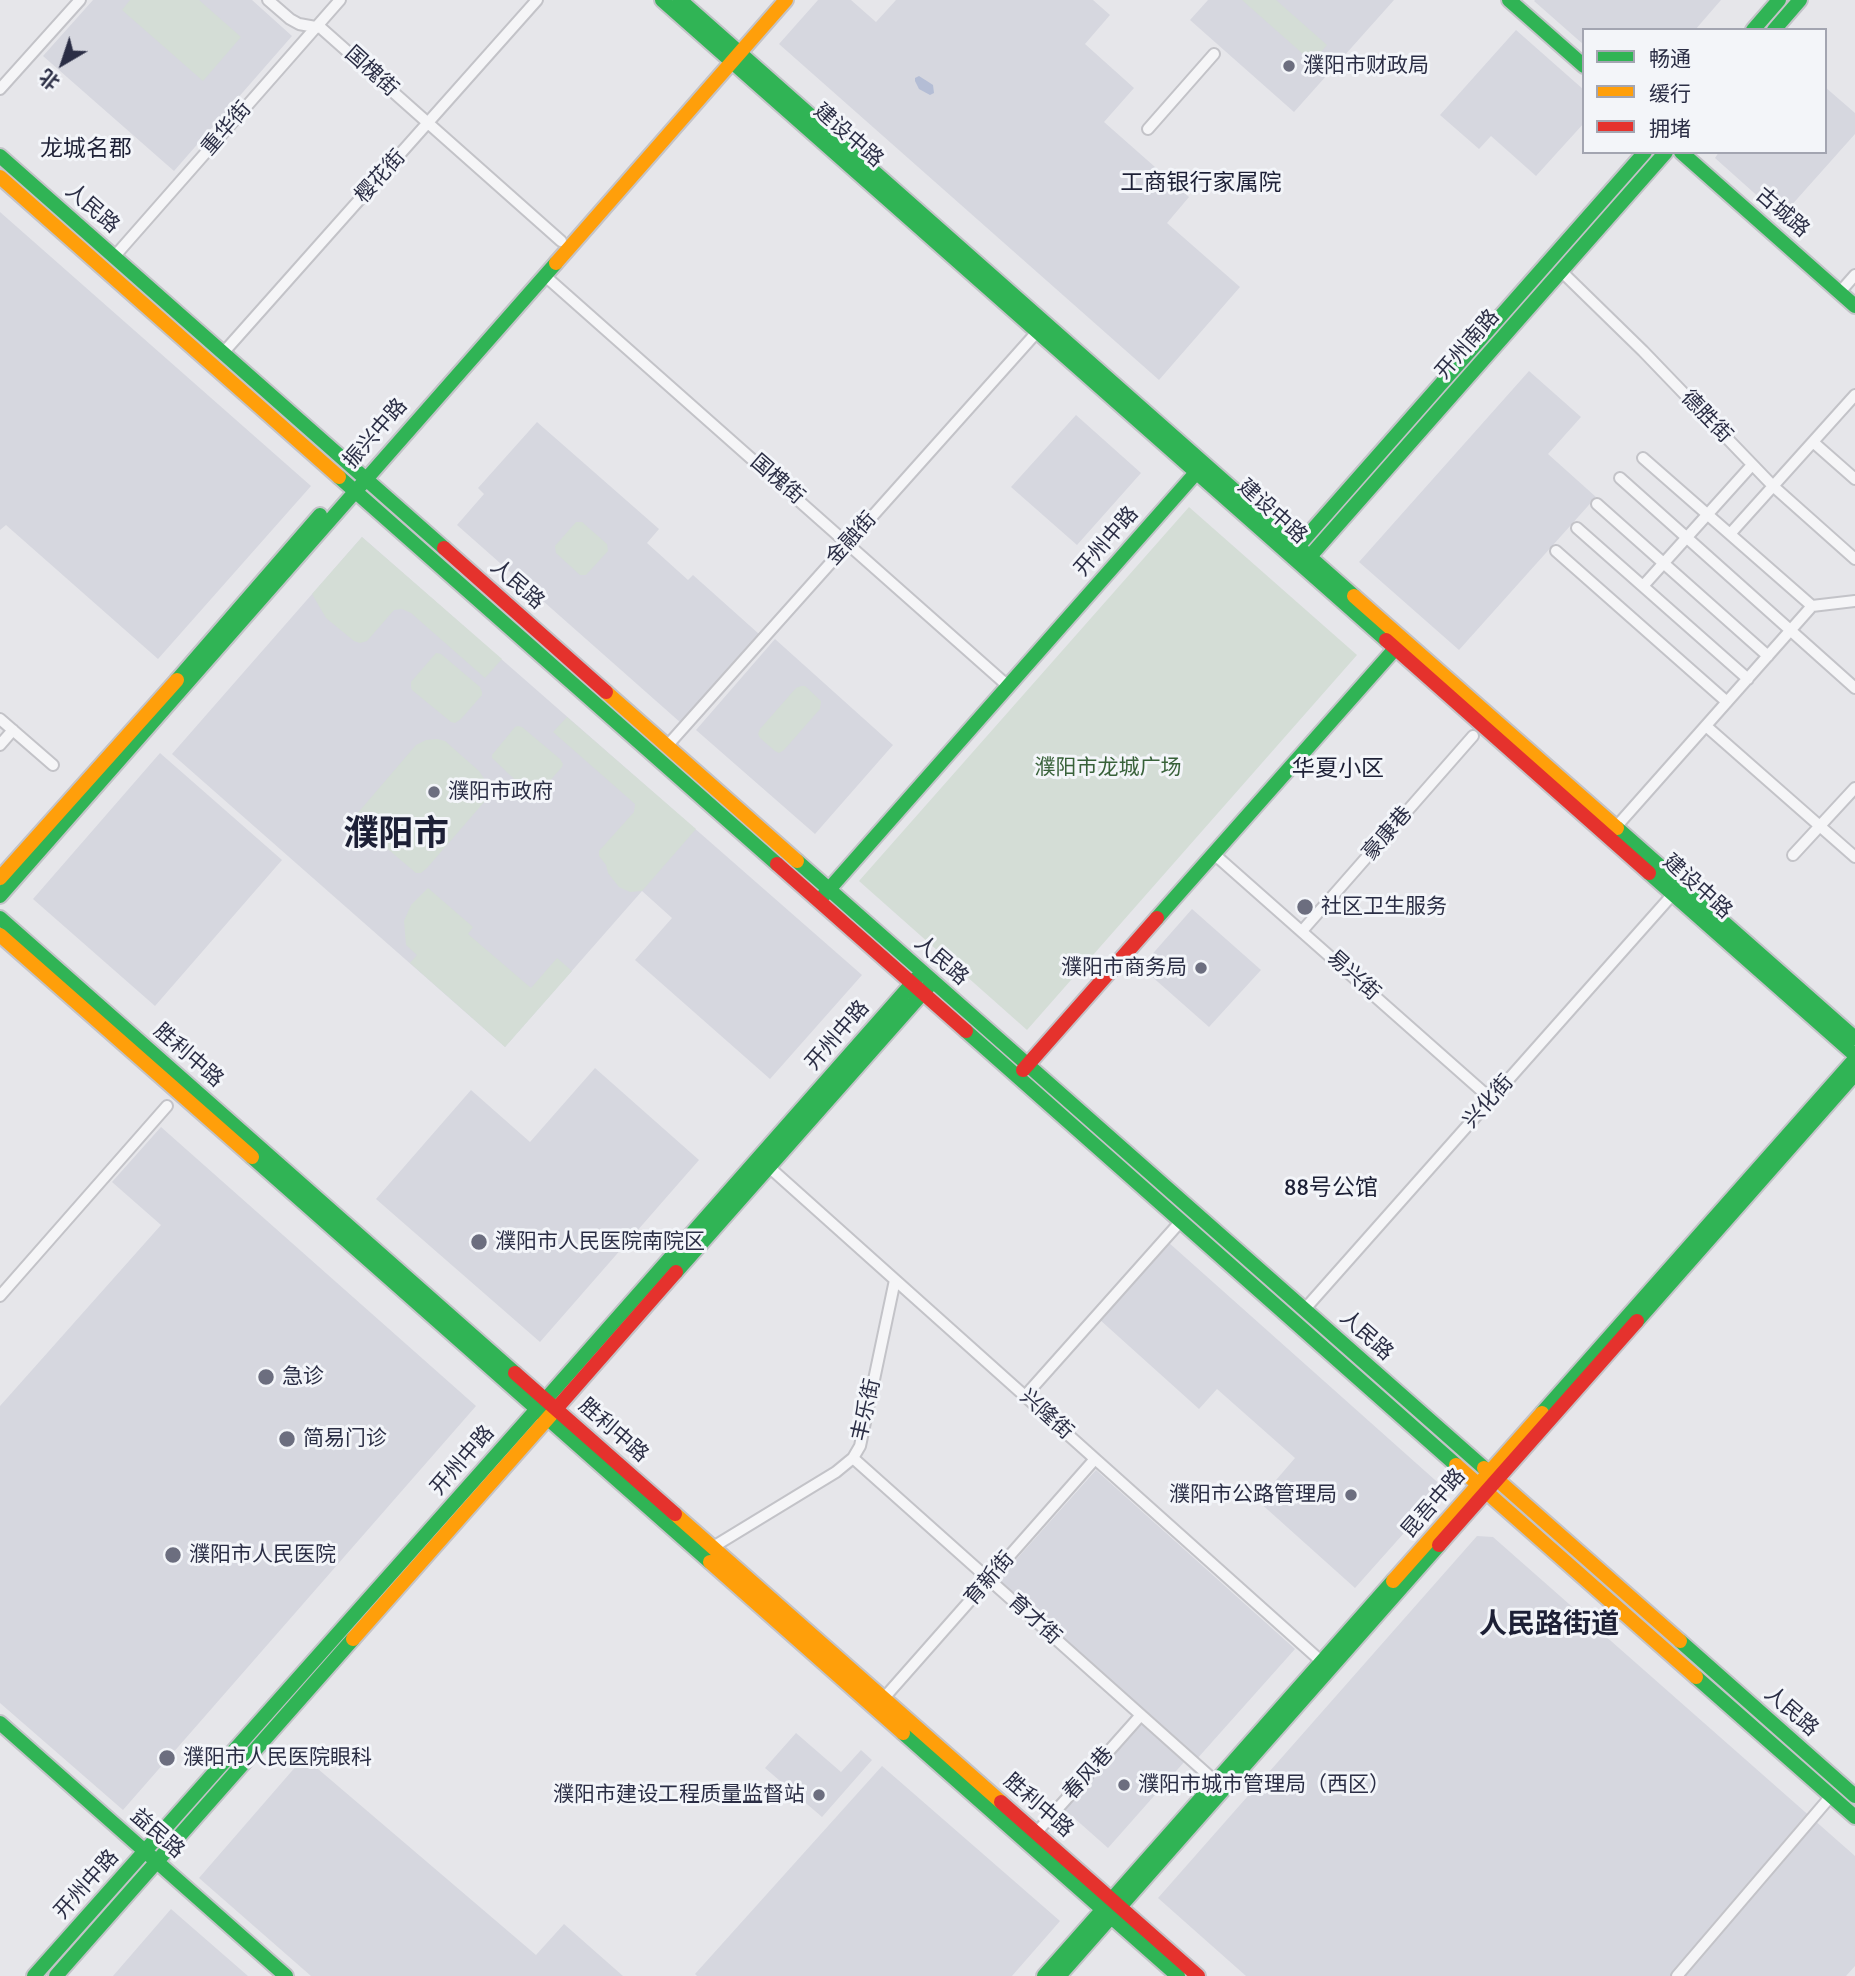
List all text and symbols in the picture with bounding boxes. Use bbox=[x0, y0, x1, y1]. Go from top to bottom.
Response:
north arrow bbox=[28, 28, 98, 98]
legend bbox=[1582, 28, 1827, 154]
street label: 国槐街 bbox=[339, 42, 403, 102]
text: 畅通 bbox=[1649, 46, 1691, 72]
place label: 濮阳市财政局 bbox=[1303, 53, 1429, 79]
marker: 濮阳市财政局 bbox=[1281, 58, 1297, 74]
text: 北 bbox=[35, 64, 65, 95]
text: 缓行 bbox=[1649, 81, 1691, 107]
street label: 重华街 bbox=[197, 97, 257, 161]
street label: 建设中路 bbox=[808, 99, 888, 173]
text: 拥堵 bbox=[1649, 116, 1691, 142]
district label: 龙城名郡 bbox=[40, 136, 132, 164]
street label: 樱花街 bbox=[351, 145, 411, 209]
district label: 工商银行家属院 bbox=[1121, 170, 1281, 198]
street label: 人民路 bbox=[60, 179, 124, 239]
street label: 古城路 bbox=[1750, 183, 1814, 243]
street label: 开州南路 bbox=[1431, 305, 1505, 385]
street label: 德胜街 bbox=[1675, 386, 1737, 448]
street label: 振兴中路 bbox=[339, 394, 413, 474]
street label: 国槐街 bbox=[745, 450, 809, 510]
street label: 建设中路 bbox=[1232, 475, 1312, 549]
street label: 开州中路 bbox=[1070, 502, 1144, 582]
street label: 金融街 bbox=[822, 507, 882, 571]
street label: 人民路 bbox=[485, 555, 549, 615]
park label: 濮阳市龙城广场 bbox=[1035, 755, 1181, 781]
district label: 华夏小区 bbox=[1292, 756, 1384, 784]
place label: 濮阳市政府 bbox=[448, 779, 553, 805]
marker: 濮阳市政府 bbox=[426, 784, 442, 800]
street label: 豪康巷 bbox=[1358, 802, 1418, 866]
district label: 濮阳市 bbox=[344, 815, 448, 857]
street label: 建设中路 bbox=[1657, 850, 1737, 924]
place label: 社区卫生服务 bbox=[1321, 894, 1447, 920]
marker: 社区卫生服务 bbox=[1295, 897, 1315, 917]
street label: 人民路 bbox=[909, 931, 973, 991]
street label: 易兴街 bbox=[1321, 946, 1385, 1006]
place label: 濮阳市商务局 bbox=[1061, 955, 1187, 981]
marker: 濮阳市商务局 bbox=[1193, 960, 1209, 976]
street label: 开州中路 bbox=[801, 996, 875, 1076]
street label: 胜利中路 bbox=[148, 1019, 228, 1093]
street label: 兴化街 bbox=[1459, 1070, 1519, 1134]
district label: 88号公馆 bbox=[1284, 1175, 1378, 1203]
place label: 濮阳市人民医院南院区 bbox=[495, 1229, 705, 1255]
marker: 濮阳市人民医院南院区 bbox=[469, 1232, 489, 1252]
street label: 人民路 bbox=[1334, 1306, 1398, 1366]
place label: 急诊 bbox=[282, 1364, 324, 1390]
marker: 急诊 bbox=[256, 1367, 276, 1387]
street label: 丰乐街 bbox=[848, 1376, 886, 1444]
street label: 兴隆街 bbox=[1014, 1385, 1078, 1445]
street label: 胜利中路 bbox=[573, 1394, 653, 1468]
street label: 开州中路 bbox=[426, 1421, 500, 1501]
place label: 简易门诊 bbox=[303, 1426, 387, 1452]
marker: 简易门诊 bbox=[277, 1429, 297, 1449]
street label: 昆吾中路 bbox=[1397, 1464, 1471, 1544]
place label: 濮阳市公路管理局 bbox=[1169, 1482, 1337, 1508]
marker: 濮阳市公路管理局 bbox=[1343, 1487, 1359, 1503]
place label: 濮阳市人民医院 bbox=[189, 1542, 336, 1568]
marker: 濮阳市人民医院 bbox=[163, 1545, 183, 1565]
street label: 育新街 bbox=[960, 1547, 1020, 1611]
street label: 育才街 bbox=[1002, 1590, 1066, 1650]
district label: 人民路街道 bbox=[1479, 1609, 1619, 1643]
street label: 人民路 bbox=[1759, 1682, 1823, 1742]
street label: 春风巷 bbox=[1059, 1742, 1119, 1806]
place label: 濮阳市人民医院眼科 bbox=[183, 1745, 372, 1771]
marker: 濮阳市人民医院眼科 bbox=[157, 1748, 177, 1768]
street label: 胜利中路 bbox=[998, 1769, 1078, 1843]
place label: 濮阳市城市管理局（西区） bbox=[1138, 1772, 1390, 1798]
marker: 濮阳市城市管理局（西区） bbox=[1116, 1777, 1132, 1793]
place label: 濮阳市建设工程质量监督站 bbox=[553, 1782, 805, 1808]
marker: 濮阳市建设工程质量监督站 bbox=[811, 1787, 827, 1803]
street label: 益民路 bbox=[125, 1804, 189, 1864]
street label: 开州中路 bbox=[50, 1845, 124, 1925]

